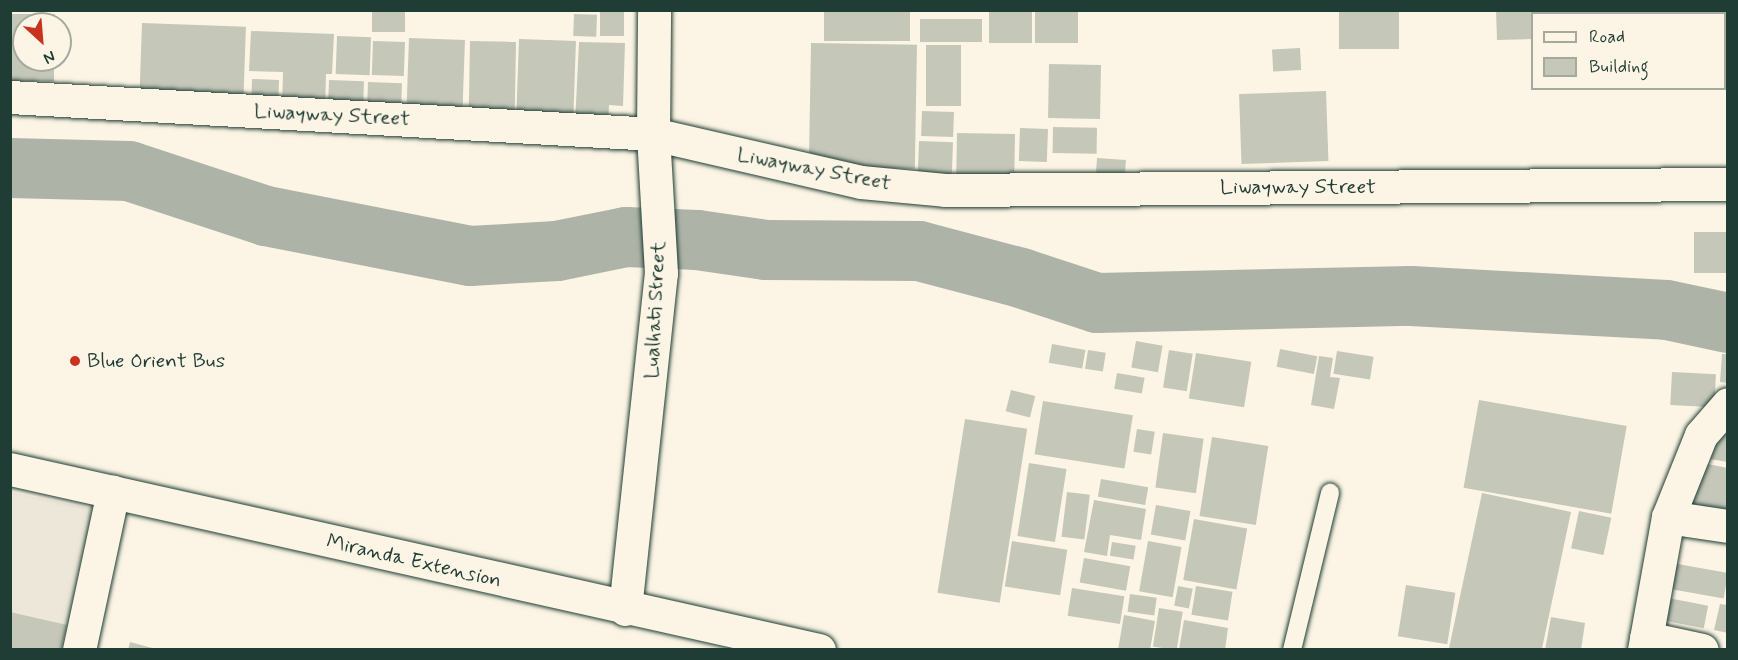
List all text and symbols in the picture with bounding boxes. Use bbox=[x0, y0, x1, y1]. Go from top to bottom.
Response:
north arrow bbox=[12, 12, 72, 72]
legend bbox=[1531, 12, 1726, 90]
text: Road bbox=[1589, 25, 1625, 49]
text: N bbox=[40, 45, 59, 69]
text: Building bbox=[1589, 55, 1649, 79]
street label: Liwayway Street bbox=[254, 98, 410, 132]
street label: Liwayway Street bbox=[736, 142, 892, 196]
street label: Liwayway Street bbox=[1221, 174, 1375, 200]
street label: Lualhati Street bbox=[639, 241, 671, 379]
place label: Blue Orient Bus bbox=[87, 348, 227, 374]
marker: Blue Orient Bus bbox=[68, 354, 82, 368]
street label: Miranda Extension bbox=[324, 529, 504, 593]

